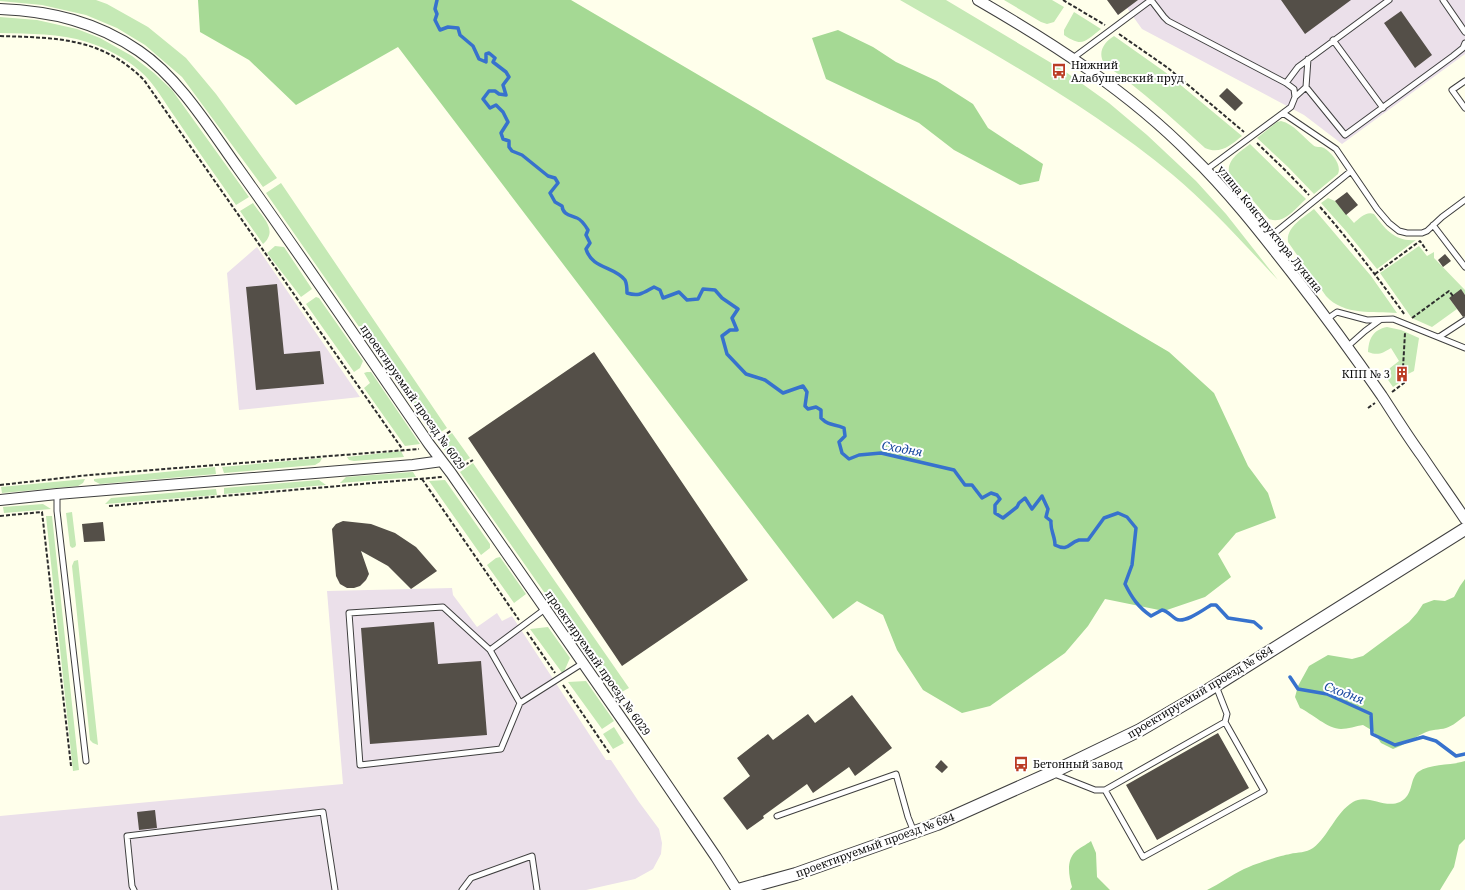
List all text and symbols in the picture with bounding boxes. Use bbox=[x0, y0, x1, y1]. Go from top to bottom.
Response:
place label: Нижний Алабушевский пруд bbox=[1071, 57, 1184, 85]
bus stop icon: Нижний Алабушевский пруд bbox=[1050, 62, 1068, 80]
street label: улица Конструктора Лукина bbox=[1214, 162, 1326, 295]
street label: проектируемый проезд № 6029 bbox=[357, 321, 469, 472]
building icon: КПП № 3 bbox=[1393, 365, 1411, 383]
place label: КПП № 3 bbox=[1342, 366, 1390, 381]
water label: Сходня bbox=[880, 437, 924, 460]
street label: проектируемый проезд № 6029 bbox=[542, 587, 654, 738]
street label: проектируемый проезд № 684 bbox=[1124, 642, 1276, 741]
water label: Сходня bbox=[1322, 677, 1367, 708]
bus stop icon: Бетонный завод bbox=[1012, 755, 1030, 773]
place label: Бетонный завод bbox=[1033, 756, 1123, 771]
street label: проектируемый проезд № 684 bbox=[793, 809, 956, 880]

